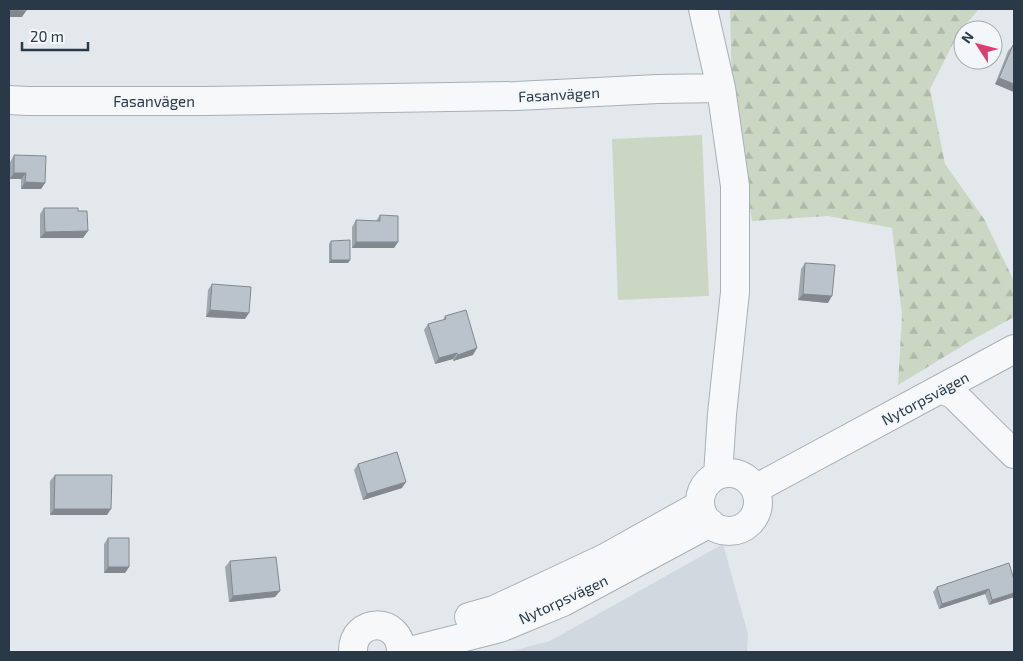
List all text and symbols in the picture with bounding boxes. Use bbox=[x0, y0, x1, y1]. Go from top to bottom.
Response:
scale bar bbox=[22, 20, 89, 52]
north arrow bbox=[953, 20, 1003, 70]
text: 20 m bbox=[30, 27, 64, 45]
text: N bbox=[957, 28, 977, 46]
street label: Fasanvägen bbox=[518, 83, 600, 105]
street label: Fasanvägen bbox=[113, 92, 195, 110]
street label: Nytorpsvägen bbox=[878, 367, 972, 429]
street label: Nytorpsvägen bbox=[516, 571, 610, 627]

